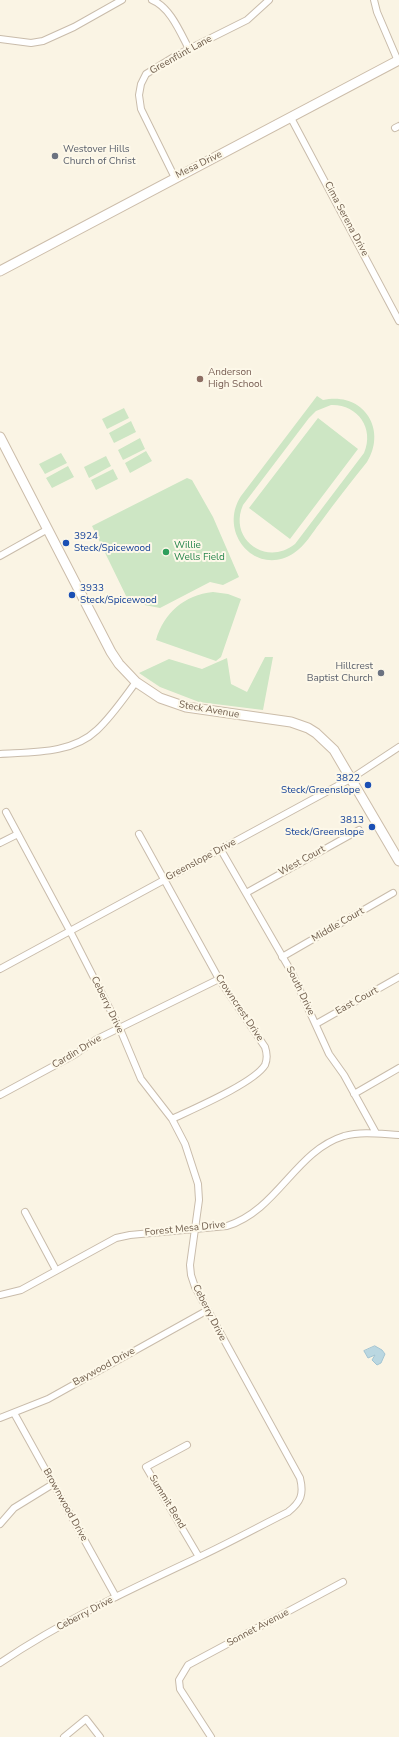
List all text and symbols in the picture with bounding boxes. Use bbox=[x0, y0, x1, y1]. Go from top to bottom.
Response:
street label: Greenflint Lane bbox=[148, 33, 214, 77]
place label: Westover Hills Church of Christ bbox=[63, 144, 135, 168]
street label: Mesa Drive bbox=[174, 149, 224, 181]
marker: Westover Hills Church of Christ bbox=[50, 151, 60, 161]
street label: Cima Serena Drive bbox=[321, 180, 371, 258]
place label: Anderson High School bbox=[208, 367, 263, 390]
marker: Anderson High School bbox=[195, 374, 205, 384]
place label: 3924 Steck/Spicewood bbox=[74, 531, 151, 554]
marker: 3924 Steck/Spicewood bbox=[61, 538, 71, 548]
place label: Willie Wells Field bbox=[174, 540, 225, 564]
marker: Willie Wells Field bbox=[161, 547, 171, 557]
place label: 3933 Steck/Spicewood bbox=[80, 583, 157, 606]
marker: 3933 Steck/Spicewood bbox=[67, 590, 77, 600]
place label: Hillcrest Baptist Church bbox=[307, 661, 373, 684]
marker: Hillcrest Baptist Church bbox=[376, 668, 386, 678]
street label: Steck Avenue bbox=[178, 699, 240, 721]
place label: 3822 Steck/Greenslope bbox=[281, 773, 360, 796]
marker: 3822 Steck/Greenslope bbox=[363, 780, 373, 790]
place label: 3813 Steck/Greenslope bbox=[285, 815, 364, 838]
marker: 3813 Steck/Greenslope bbox=[367, 822, 377, 832]
street label: Greenslope Drive bbox=[164, 836, 238, 884]
street label: West Court bbox=[277, 843, 327, 879]
street label: Middle Court bbox=[310, 905, 366, 945]
street label: South Drive bbox=[283, 965, 317, 1017]
street label: Crowncrest Drive bbox=[212, 972, 266, 1044]
street label: Ceberry Drive bbox=[88, 975, 126, 1035]
street label: East Court bbox=[334, 984, 380, 1018]
street label: Cardin Drive bbox=[50, 1033, 104, 1071]
street label: Forest Mesa Drive bbox=[144, 1219, 226, 1239]
street label: Ceberry Drive bbox=[190, 1283, 228, 1343]
street label: Baywood Drive bbox=[71, 1345, 137, 1389]
street label: Brownwood Drive bbox=[40, 1467, 90, 1543]
street label: Summit Bend bbox=[146, 1473, 188, 1531]
street label: Ceberry Drive bbox=[55, 1594, 115, 1634]
street label: Sonnet Avenue bbox=[225, 1607, 291, 1649]

